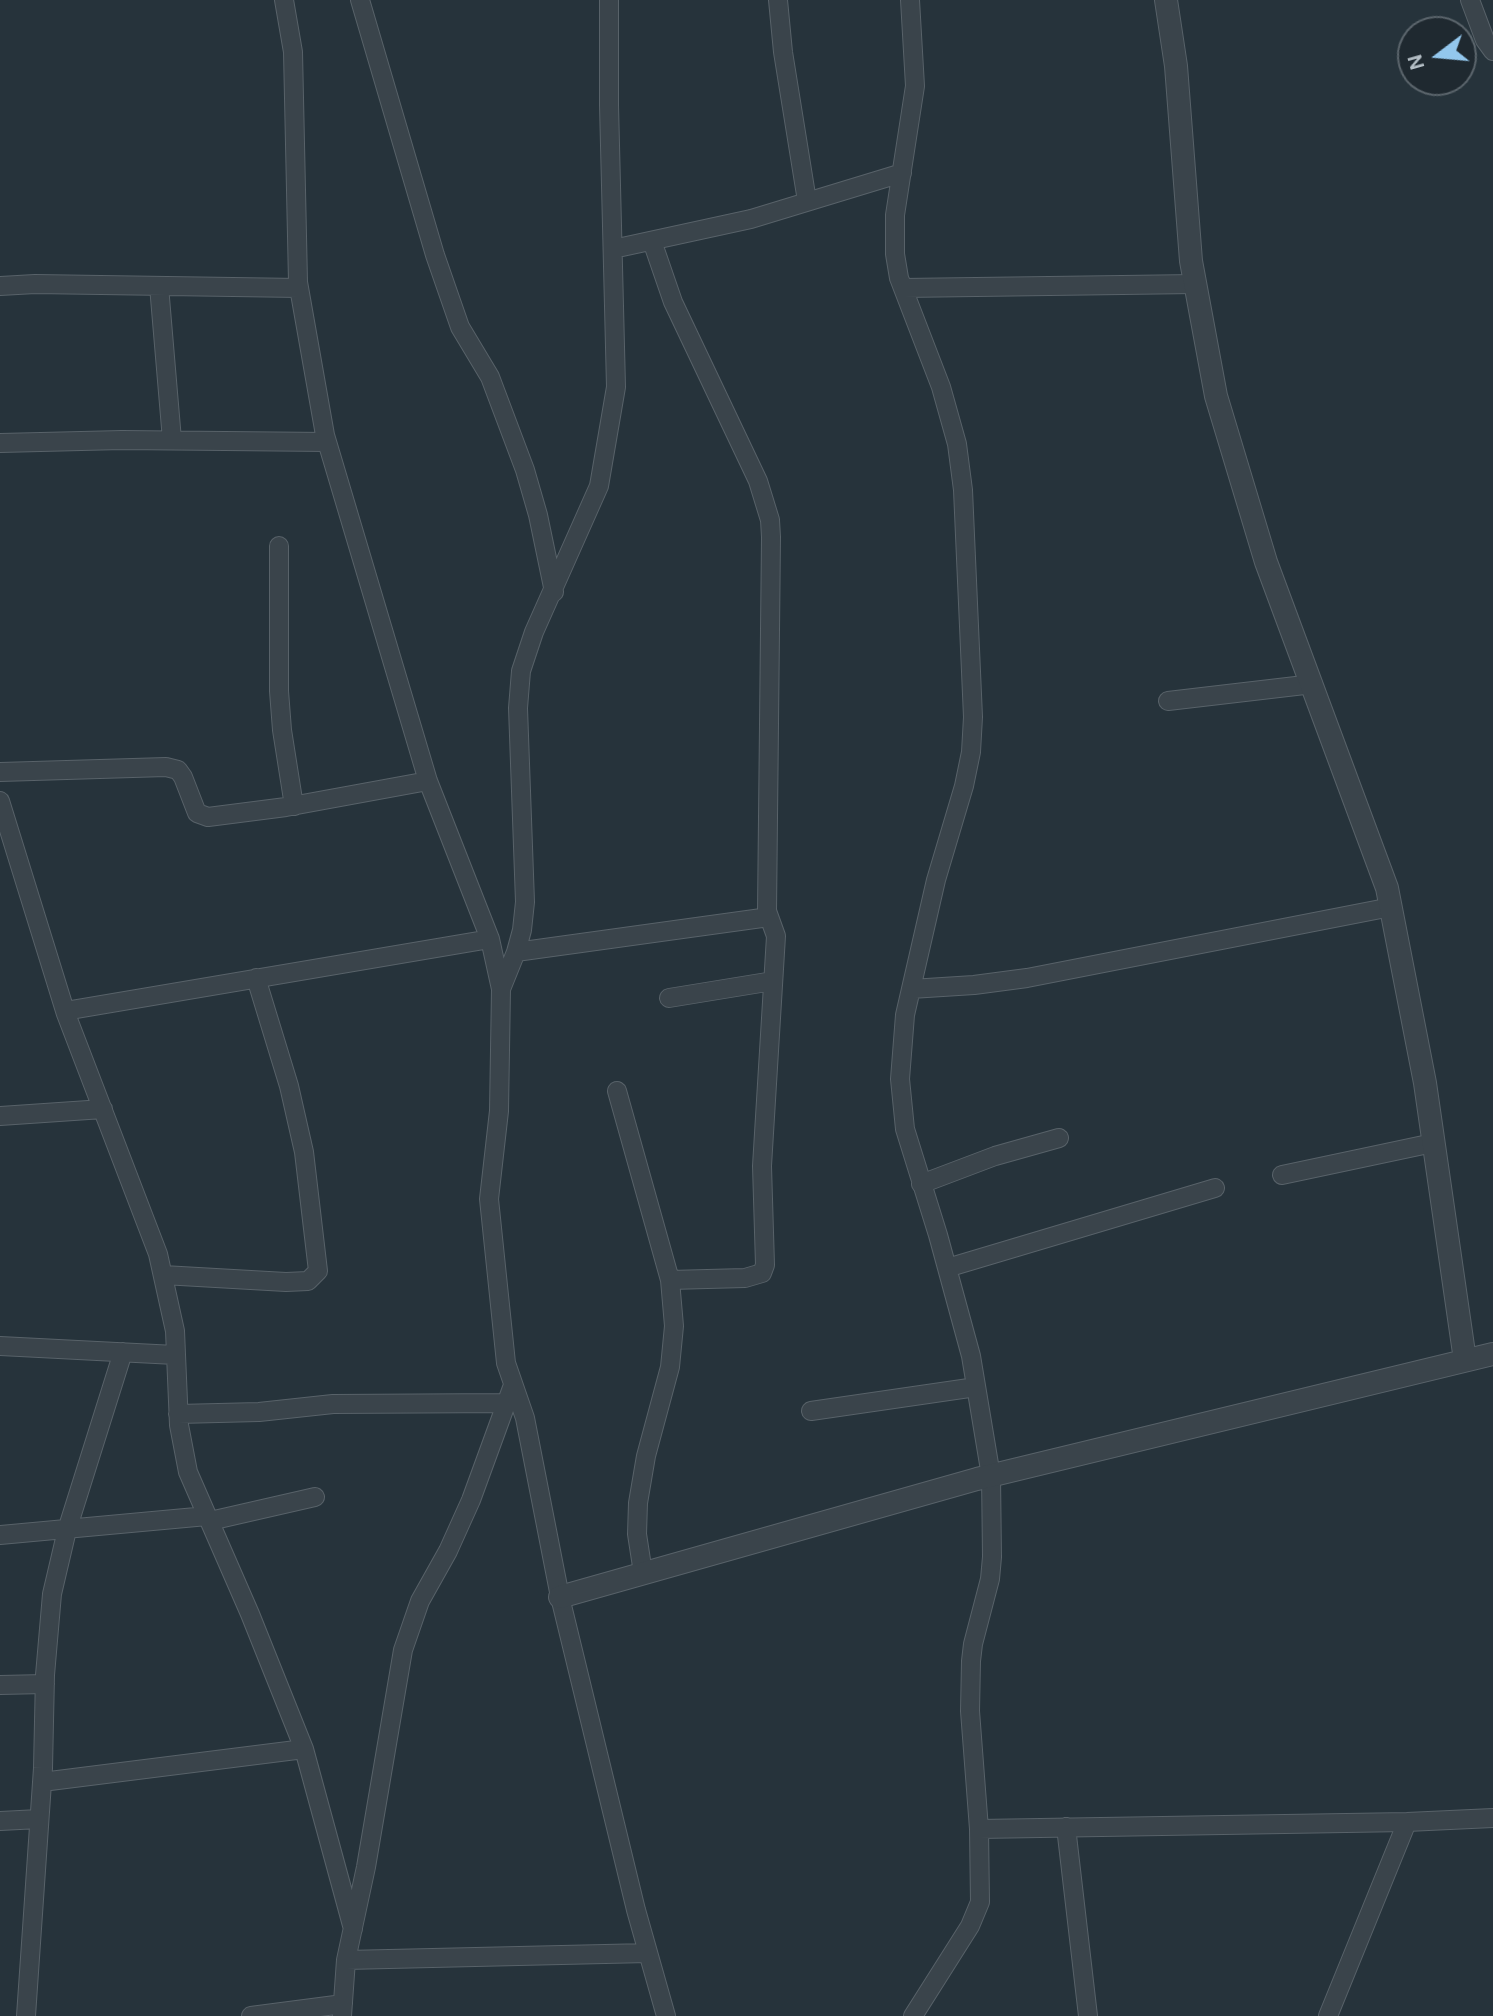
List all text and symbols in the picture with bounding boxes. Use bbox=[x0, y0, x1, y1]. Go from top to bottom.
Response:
north arrow bbox=[1397, 16, 1477, 96]
text: N bbox=[1401, 51, 1431, 73]

